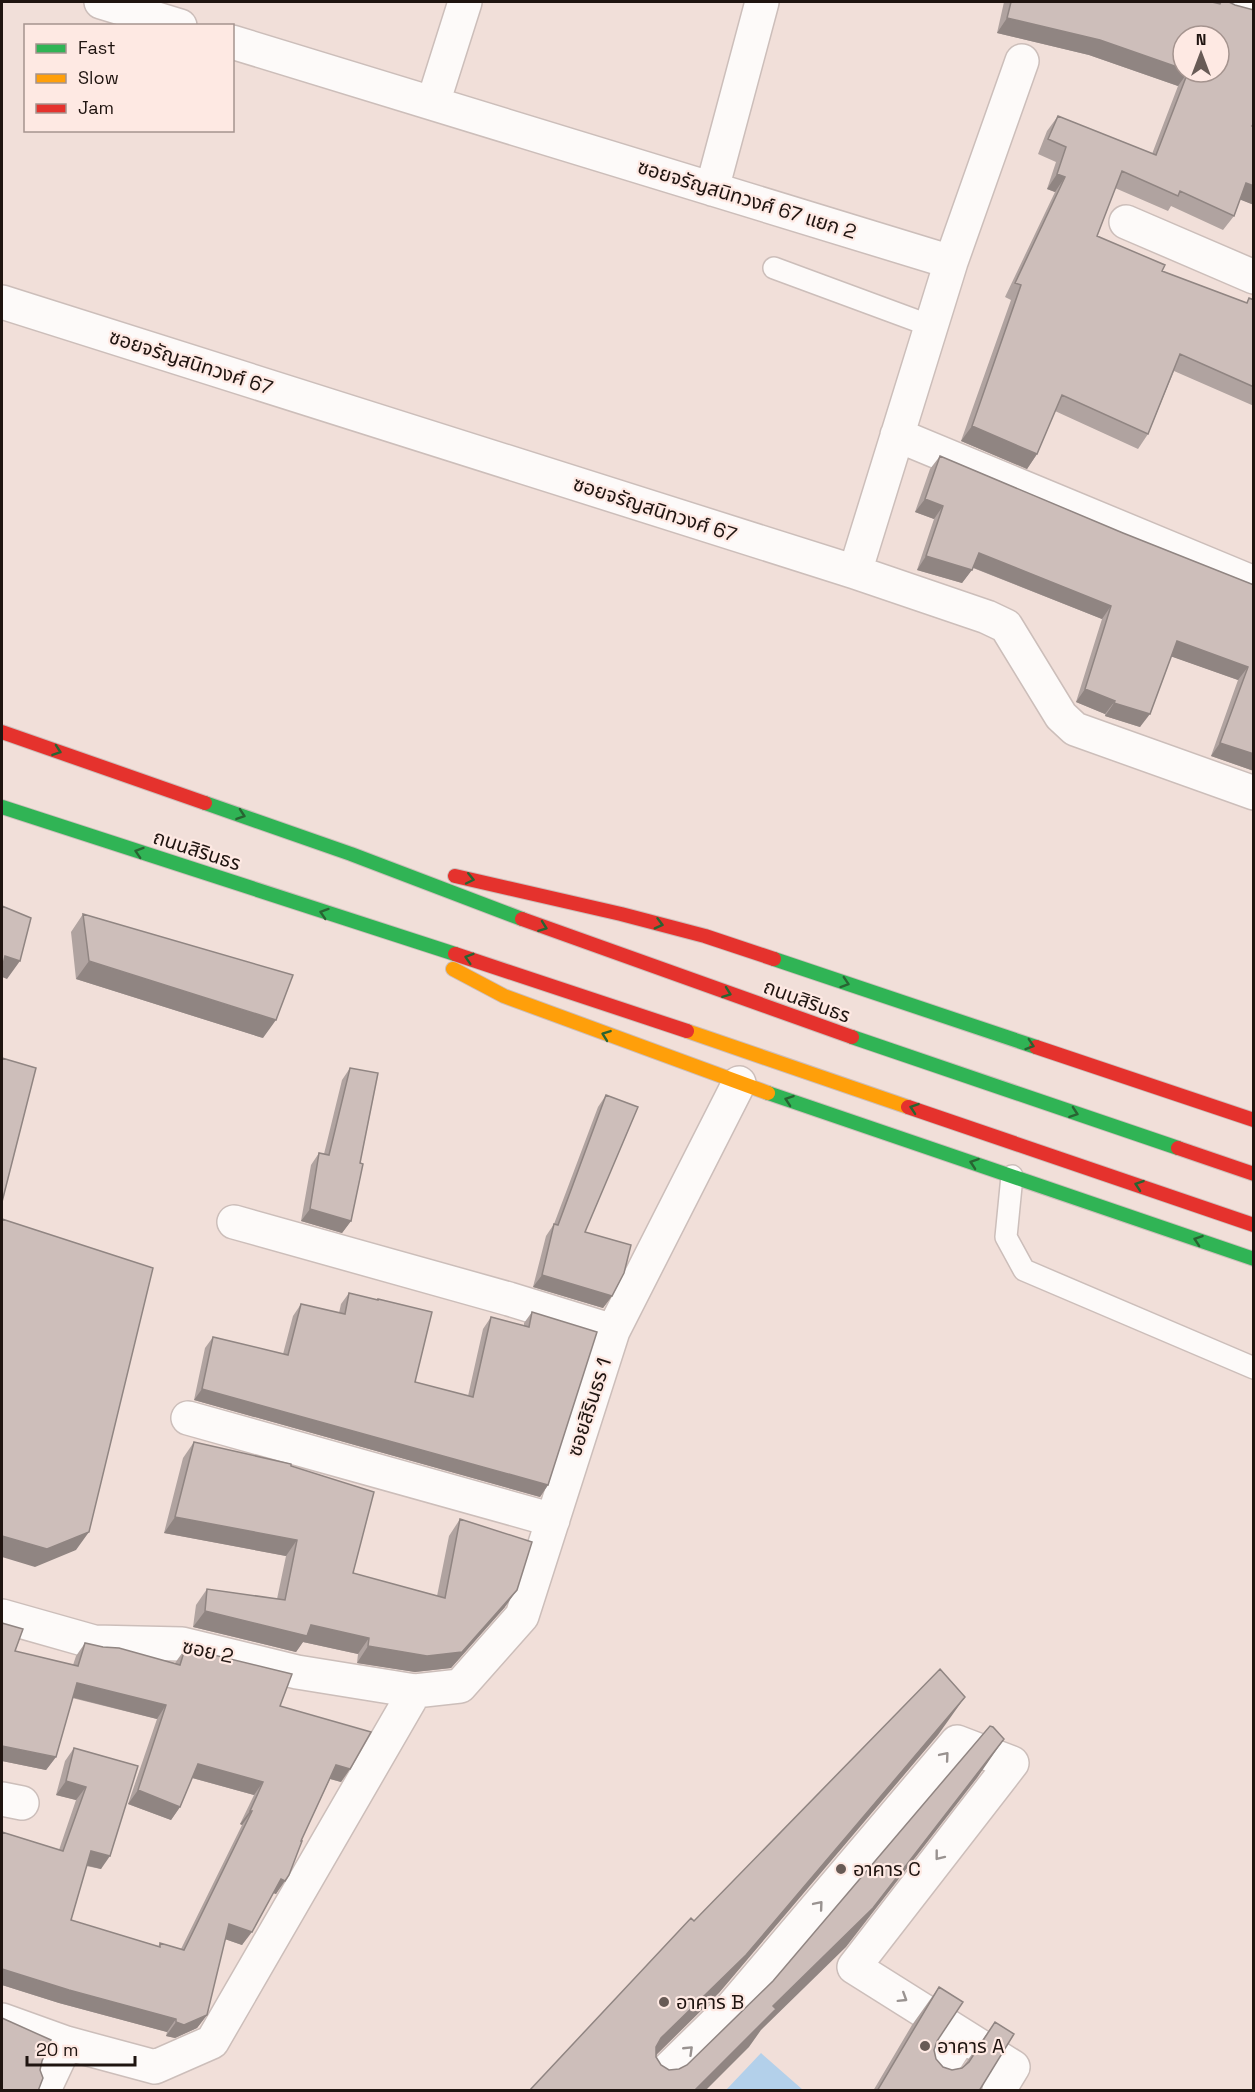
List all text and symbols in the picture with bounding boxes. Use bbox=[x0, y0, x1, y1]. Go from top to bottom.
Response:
legend bbox=[24, 24, 234, 132]
north arrow bbox=[1171, 24, 1231, 84]
text: N bbox=[1196, 29, 1206, 50]
text: Fast bbox=[78, 36, 115, 59]
text: Slow bbox=[78, 66, 119, 89]
text: Jam bbox=[78, 96, 114, 119]
street label: ซอยจรัญสนิทวงศ์ 67 แยก 2 bbox=[634, 153, 860, 245]
street label: ซอยจรัญสนิทวงศ์ 67 bbox=[106, 323, 276, 401]
street label: ซอยจรัญสนิทวงศ์ 67 bbox=[570, 470, 740, 548]
one-way arrow bbox=[51, 744, 62, 757]
one-way arrow bbox=[235, 808, 246, 821]
street label: ถนนสิรินธร bbox=[150, 824, 244, 876]
one-way arrow bbox=[134, 846, 145, 859]
one-way arrow bbox=[465, 872, 475, 885]
one-way arrow bbox=[319, 907, 330, 920]
one-way arrow bbox=[654, 917, 664, 929]
one-way arrow bbox=[537, 919, 548, 932]
one-way arrow bbox=[464, 953, 475, 966]
street label: ถนนสิรินธร bbox=[760, 973, 854, 1029]
one-way arrow bbox=[839, 976, 850, 989]
one-way arrow bbox=[721, 985, 732, 998]
one-way arrow bbox=[601, 1029, 612, 1042]
one-way arrow bbox=[1024, 1038, 1035, 1050]
one-way arrow bbox=[784, 1095, 795, 1108]
one-way arrow bbox=[910, 1103, 920, 1116]
one-way arrow bbox=[1068, 1106, 1079, 1118]
one-way arrow bbox=[969, 1158, 980, 1171]
one-way arrow bbox=[1134, 1180, 1145, 1193]
one-way arrow bbox=[1193, 1234, 1204, 1247]
street label: ซอยสิรินธร 1 bbox=[561, 1354, 617, 1460]
street label: ซอย 2 bbox=[180, 1633, 236, 1669]
one-way arrow bbox=[938, 1752, 949, 1763]
one-way arrow bbox=[936, 1850, 947, 1861]
place label: อาคาร C bbox=[853, 1856, 921, 1882]
marker: อาคาร C bbox=[834, 1862, 848, 1876]
one-way arrow bbox=[812, 1901, 823, 1912]
place label: อาคาร B bbox=[676, 1989, 744, 2015]
one-way arrow bbox=[896, 1991, 907, 2002]
marker: อาคาร B bbox=[657, 1995, 671, 2009]
scale bar bbox=[27, 2029, 135, 2067]
place label: อาคาร A bbox=[937, 2033, 1005, 2059]
text: 20 m bbox=[36, 2038, 79, 2061]
marker: อาคาร A bbox=[918, 2039, 932, 2053]
one-way arrow bbox=[681, 2046, 692, 2057]

